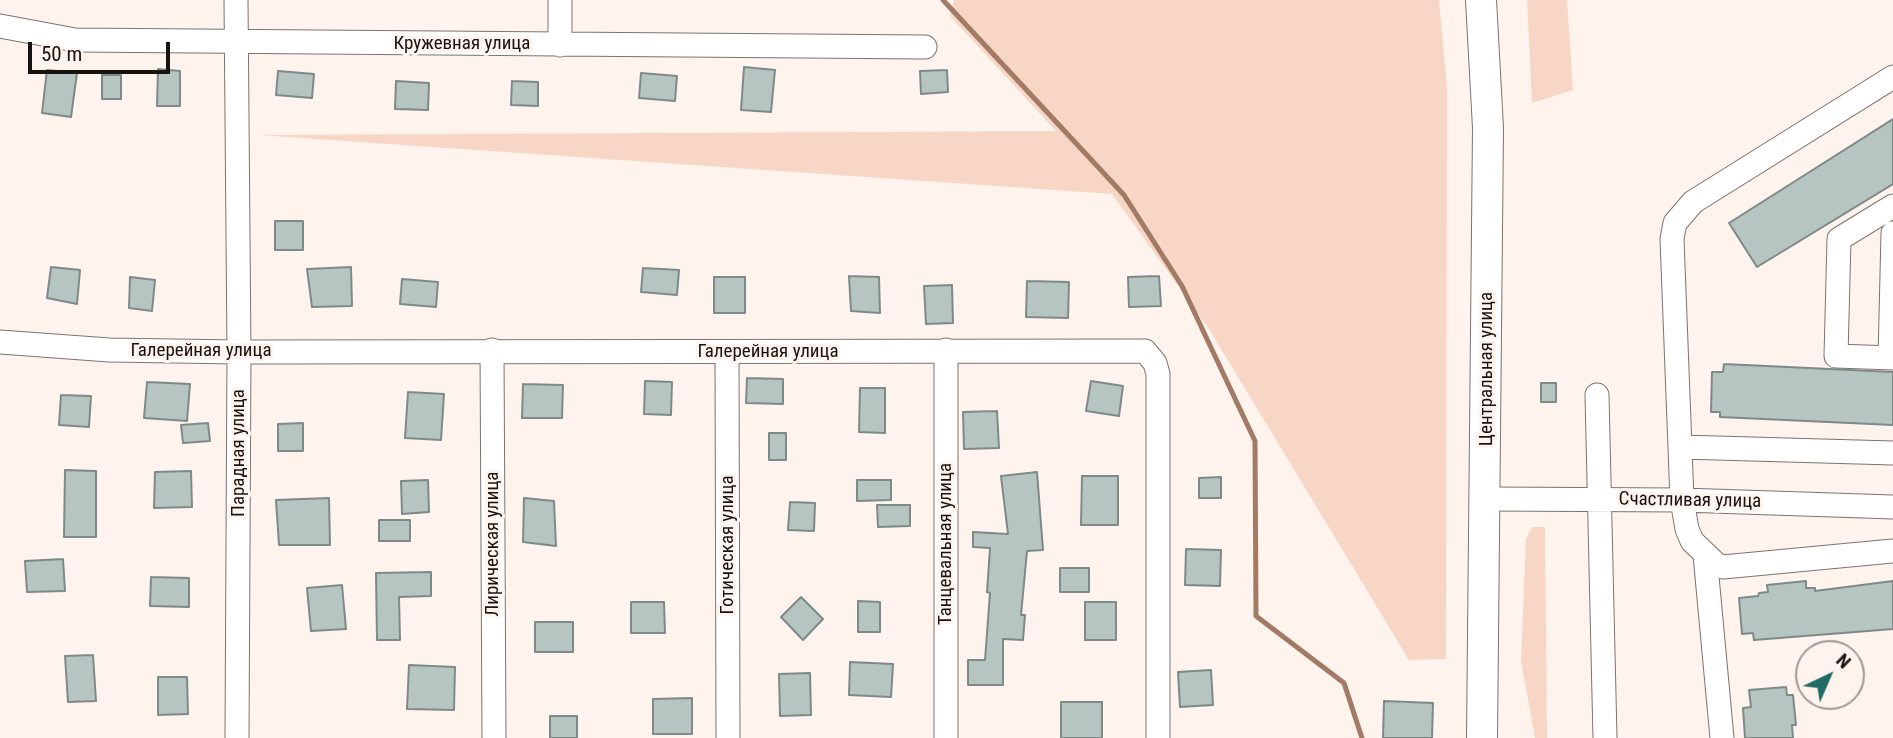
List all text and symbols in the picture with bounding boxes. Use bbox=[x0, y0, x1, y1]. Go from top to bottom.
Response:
scale bar bbox=[32, 28, 173, 72]
street label: Кружевная улица bbox=[394, 33, 530, 55]
text: 50 m bbox=[41, 42, 82, 66]
street label: Центральная улица bbox=[1476, 292, 1498, 446]
street label: Галерейная улица bbox=[130, 340, 272, 362]
street label: Галерейная улица bbox=[697, 341, 839, 363]
street label: Парадная улица bbox=[228, 389, 250, 517]
street label: Танцевальная улица bbox=[935, 463, 957, 625]
street label: Лирическая улица bbox=[482, 472, 504, 616]
street label: Готическая улица bbox=[717, 475, 739, 615]
street label: Счастливая улица bbox=[1618, 488, 1762, 514]
north arrow bbox=[1795, 640, 1865, 710]
text: N bbox=[1831, 649, 1856, 673]

